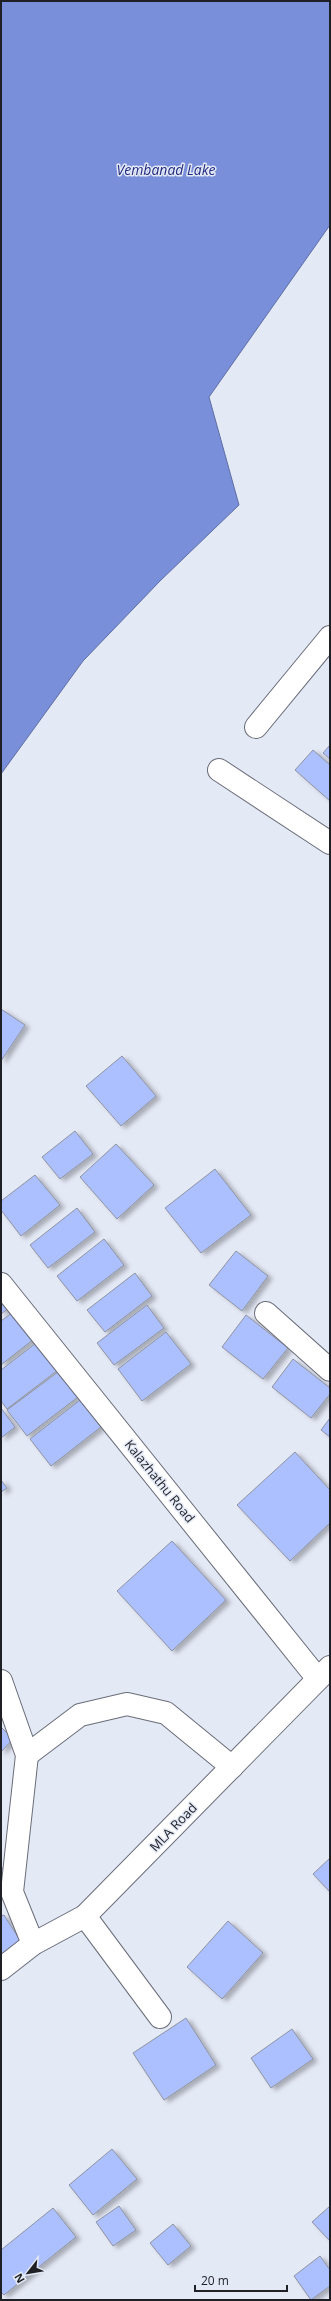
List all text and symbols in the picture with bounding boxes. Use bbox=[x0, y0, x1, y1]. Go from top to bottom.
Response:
water label: Vembanad Lake bbox=[116, 160, 216, 179]
street label: Kalazhathu Road bbox=[121, 1436, 199, 1526]
street label: MLA Road bbox=[145, 1799, 201, 1855]
north arrow bbox=[8, 2253, 48, 2293]
scale bar bbox=[195, 2267, 287, 2293]
text: N bbox=[10, 2271, 28, 2286]
text: 20 m bbox=[201, 2272, 229, 2289]

